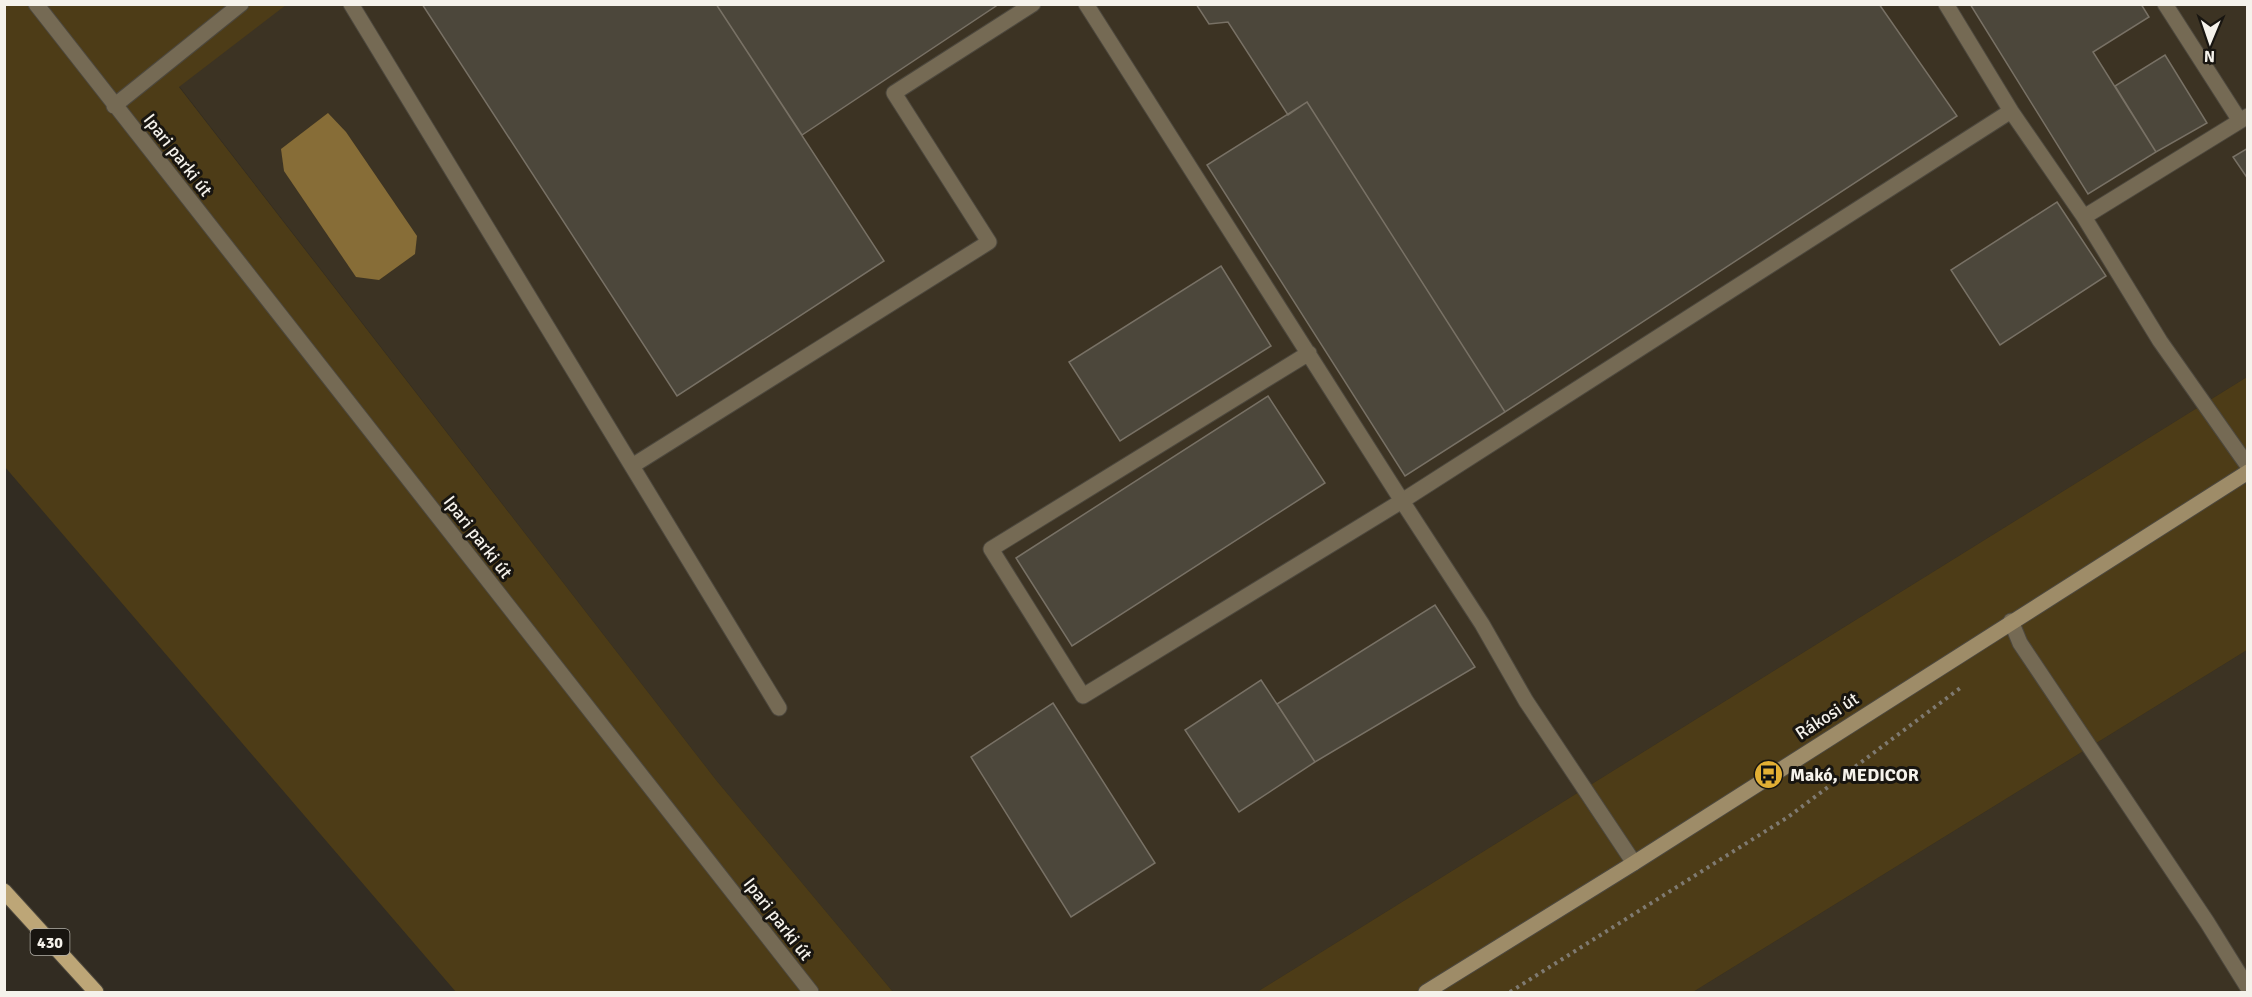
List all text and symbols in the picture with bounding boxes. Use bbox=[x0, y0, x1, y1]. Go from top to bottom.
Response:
north arrow bbox=[2180, 12, 2240, 72]
text: N bbox=[2204, 46, 2215, 66]
street label: Ipari parki út bbox=[139, 109, 217, 201]
street label: Ipari parki út bbox=[439, 491, 517, 583]
street label: Rákosi út bbox=[1791, 688, 1863, 744]
bus stop icon: Makó, MEDICOR bbox=[1753, 759, 1785, 791]
place label: Makó, MEDICOR bbox=[1790, 764, 1919, 786]
street label: Ipari parki út bbox=[739, 873, 817, 965]
road number: 430 bbox=[31, 929, 70, 955]

